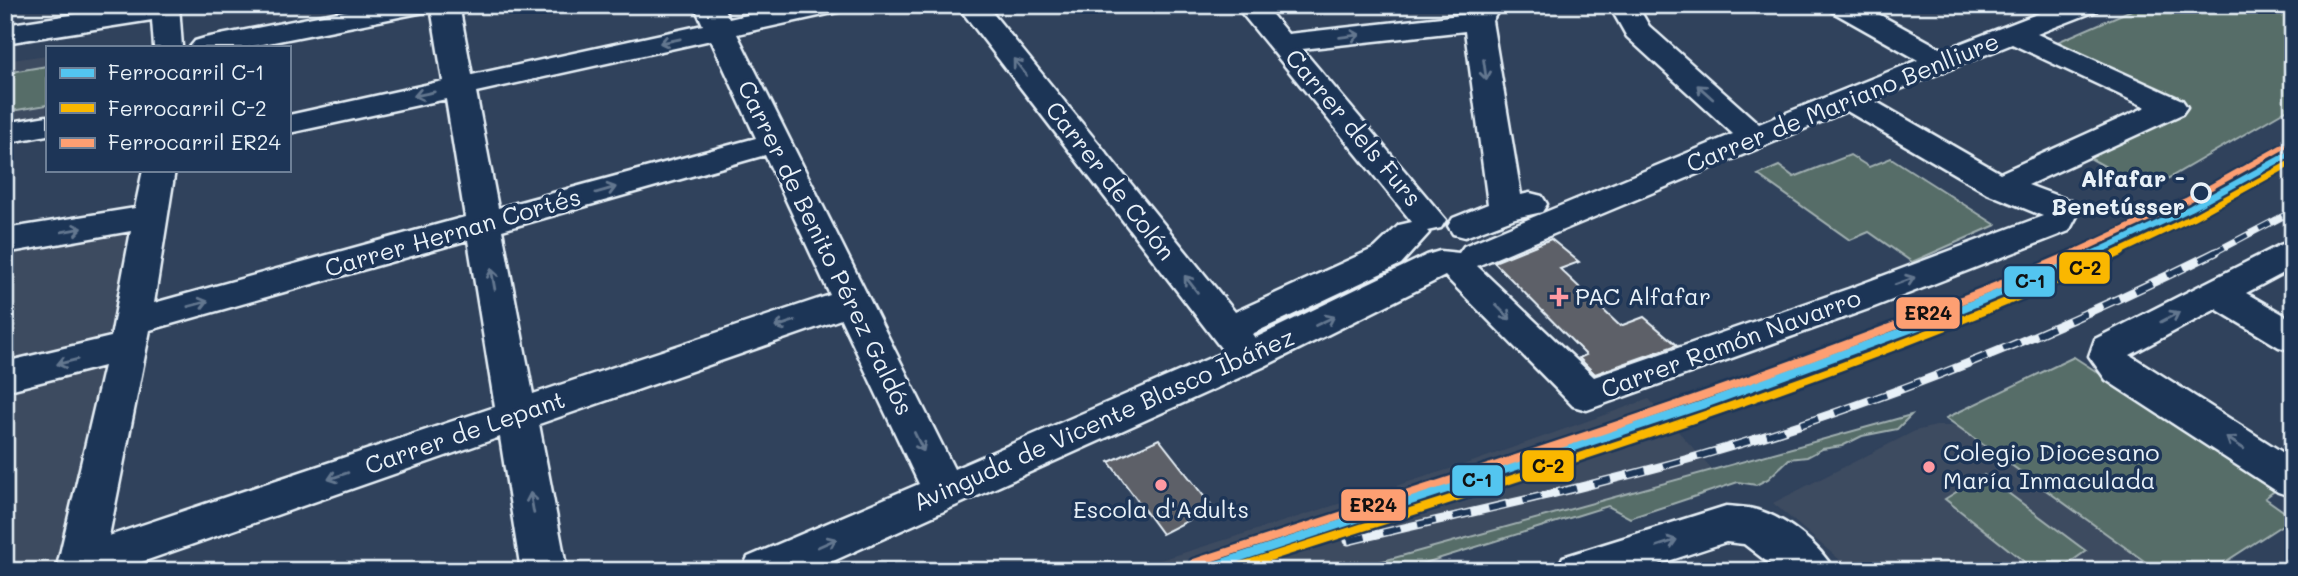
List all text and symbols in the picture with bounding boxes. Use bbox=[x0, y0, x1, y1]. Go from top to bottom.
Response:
street label: Carrer de Mariano Benlliure bbox=[1681, 25, 2003, 179]
one-way arrow bbox=[1338, 29, 1361, 42]
one-way arrow bbox=[659, 35, 682, 48]
street label: Carrer dels Furs bbox=[1279, 42, 1429, 212]
legend bbox=[46, 46, 290, 172]
text: Ferrocarril C-1 bbox=[108, 58, 264, 85]
one-way arrow bbox=[1012, 58, 1027, 77]
one-way arrow bbox=[1479, 58, 1492, 81]
street label: Carrer de Benito Pérez Galdós bbox=[732, 75, 921, 420]
one-way arrow bbox=[1696, 84, 1714, 100]
one-way arrow bbox=[413, 88, 436, 102]
text: Ferrocarril C-2 bbox=[108, 94, 267, 121]
street label: Carrer de Colón bbox=[1039, 94, 1183, 266]
text: Ferrocarril ER24 bbox=[108, 128, 281, 155]
place label: Alfafar - Benetússer bbox=[2051, 162, 2185, 221]
street label: Carrer Hernan Cortés bbox=[321, 180, 584, 283]
one-way arrow bbox=[595, 183, 617, 196]
marker: Alfafar - Benetússer bbox=[2191, 183, 2211, 203]
one-way arrow bbox=[61, 222, 83, 236]
line badge: C-2 bbox=[2058, 251, 2111, 285]
text: C-2 bbox=[2069, 255, 2101, 280]
line badge: C-1 bbox=[2003, 265, 2056, 298]
one-way arrow bbox=[486, 268, 499, 291]
text: C-1 bbox=[2015, 268, 2045, 293]
one-way arrow bbox=[1893, 274, 1915, 287]
one-way arrow bbox=[1184, 275, 1199, 294]
place label: PAC Alfafar bbox=[1575, 280, 1711, 311]
street label: Carrer Ramón Navarro bbox=[1596, 281, 1865, 404]
marker: PAC Alfafar bbox=[1549, 287, 1569, 307]
line badge: ER24 bbox=[1895, 296, 1961, 330]
one-way arrow bbox=[186, 297, 209, 310]
text: ER24 bbox=[1904, 300, 1952, 325]
one-way arrow bbox=[1494, 303, 1511, 320]
one-way arrow bbox=[2159, 310, 2180, 323]
one-way arrow bbox=[1315, 313, 1336, 326]
one-way arrow bbox=[775, 319, 797, 331]
street label: Avinguda de Vicente Blasco Ibáñez bbox=[908, 320, 1299, 517]
one-way arrow bbox=[56, 356, 79, 369]
street label: Carrer de Lepant bbox=[360, 383, 569, 480]
one-way arrow bbox=[913, 431, 926, 452]
place label: Colegio Diocesano María Inmaculada bbox=[1943, 436, 2160, 495]
one-way arrow bbox=[2226, 436, 2246, 450]
line badge: C-2 bbox=[1521, 449, 1575, 483]
text: C-2 bbox=[1532, 453, 1564, 478]
marker: Colegio Diocesano María Inmaculada bbox=[1921, 459, 1937, 475]
line badge: C-1 bbox=[1451, 464, 1504, 497]
text: C-1 bbox=[1462, 467, 1492, 492]
one-way arrow bbox=[327, 471, 349, 483]
marker: Escola d'Adults bbox=[1153, 477, 1169, 493]
line badge: ER24 bbox=[1340, 488, 1407, 522]
text: ER24 bbox=[1349, 492, 1397, 517]
one-way arrow bbox=[525, 493, 539, 515]
place label: Escola d'Adults bbox=[1073, 493, 1249, 524]
one-way arrow bbox=[1656, 535, 1678, 548]
one-way arrow bbox=[815, 536, 837, 549]

